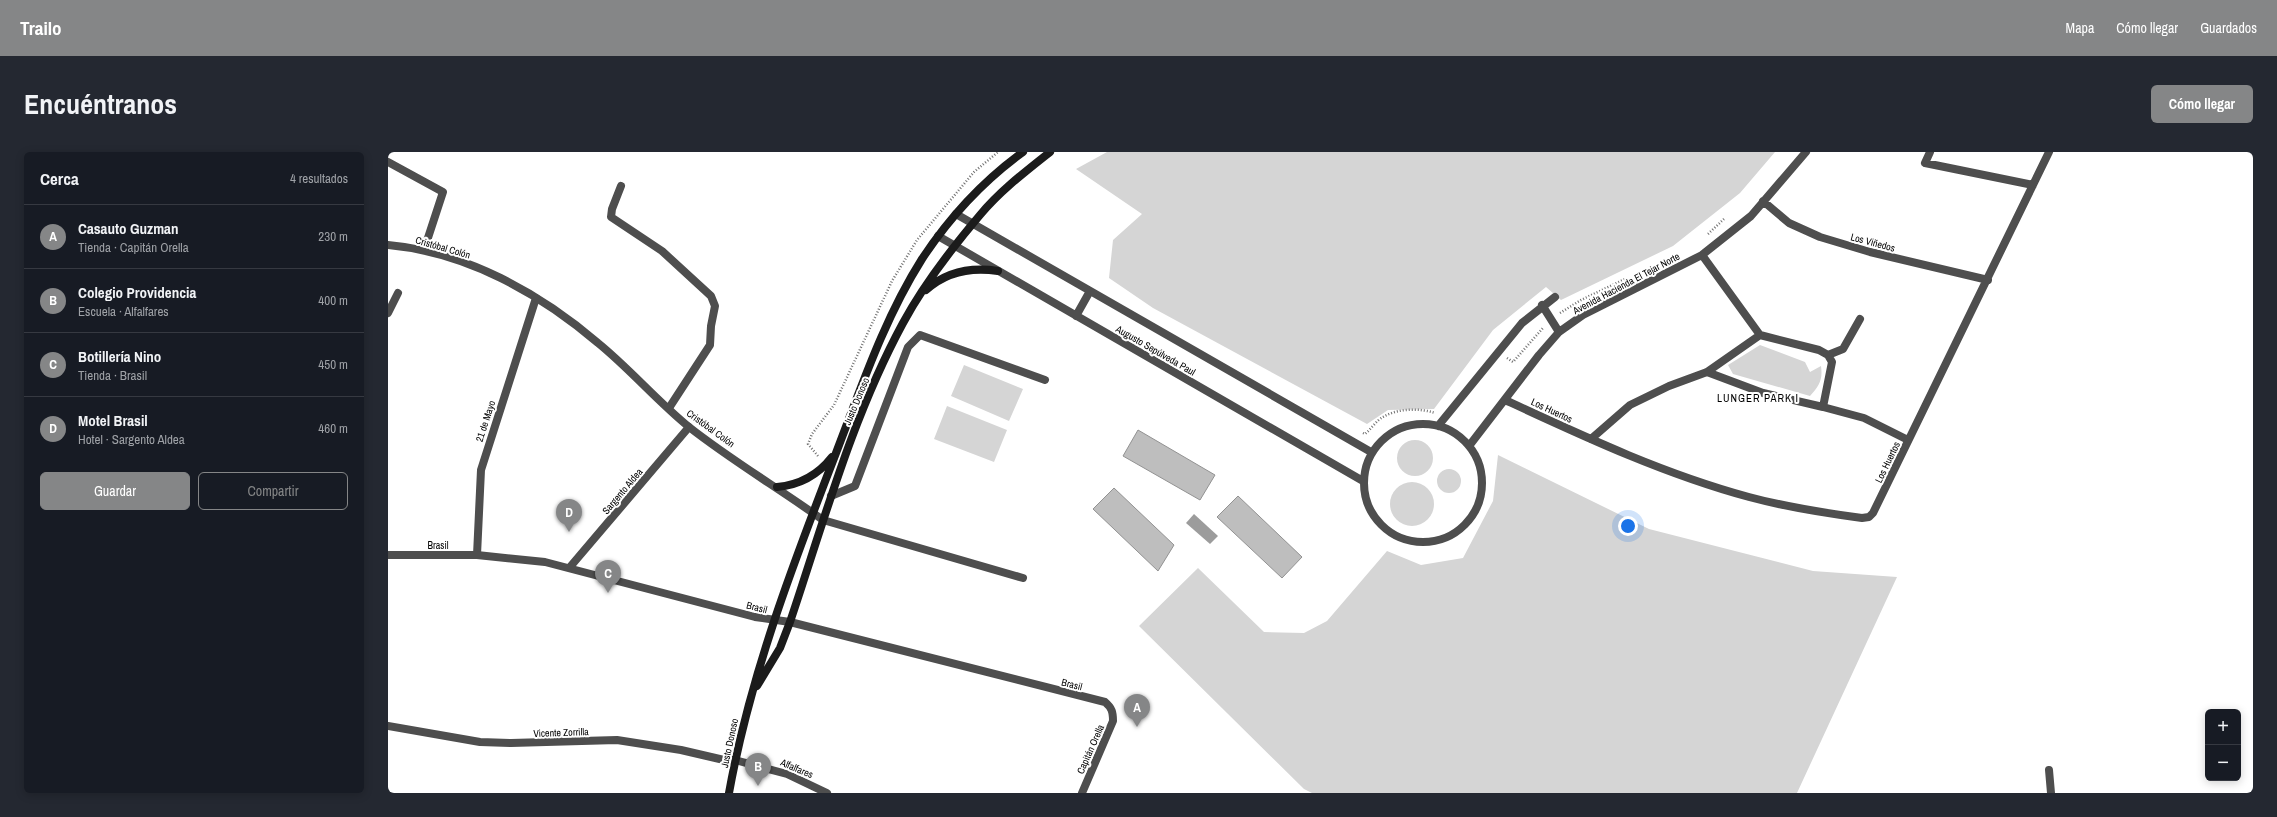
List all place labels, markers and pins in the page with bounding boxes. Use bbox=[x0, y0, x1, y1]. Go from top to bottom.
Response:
pin: D bbox=[556, 499, 582, 532]
pin: C bbox=[595, 560, 621, 593]
pin: A bbox=[1124, 694, 1150, 727]
pin: B bbox=[745, 753, 771, 786]

